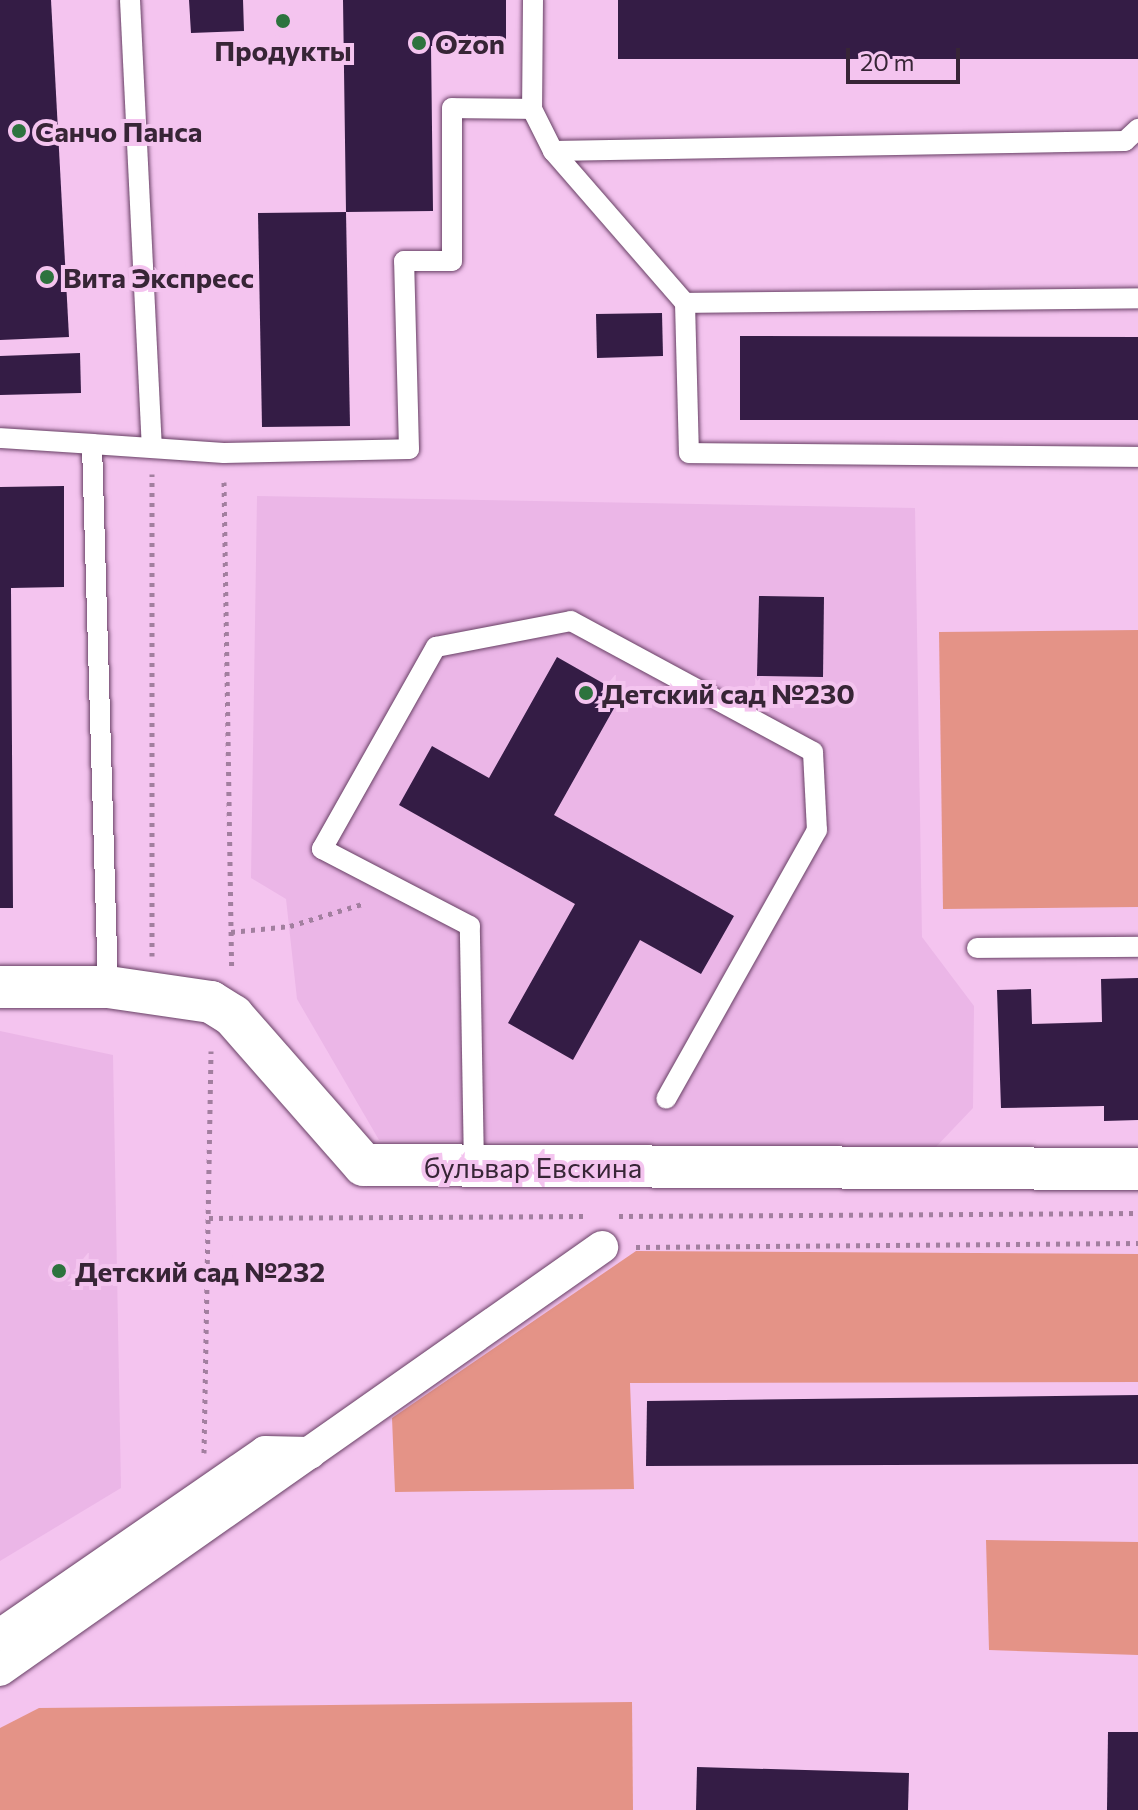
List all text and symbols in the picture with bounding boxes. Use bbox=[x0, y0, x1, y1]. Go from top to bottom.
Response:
marker: Продукты bbox=[274, 12, 292, 30]
place label: Ozon bbox=[435, 26, 505, 60]
scale bar bbox=[850, 32, 964, 82]
place label: Продукты bbox=[214, 33, 352, 67]
marker: Ozon bbox=[410, 34, 428, 52]
text: 20 m bbox=[860, 47, 914, 76]
place label: Санчо Панса bbox=[35, 114, 202, 148]
marker: Санчо Панса bbox=[10, 122, 28, 140]
place label: Вита Экспресс bbox=[63, 260, 254, 294]
marker: Вита Экспресс bbox=[38, 268, 56, 286]
place label: Детский сад №230 bbox=[602, 676, 855, 710]
marker: Детский сад №230 bbox=[577, 684, 595, 702]
street label: бульвар Евскина bbox=[424, 1150, 642, 1184]
place label: Детский сад №232 bbox=[75, 1254, 325, 1288]
marker: Детский сад №232 bbox=[50, 1262, 68, 1280]

